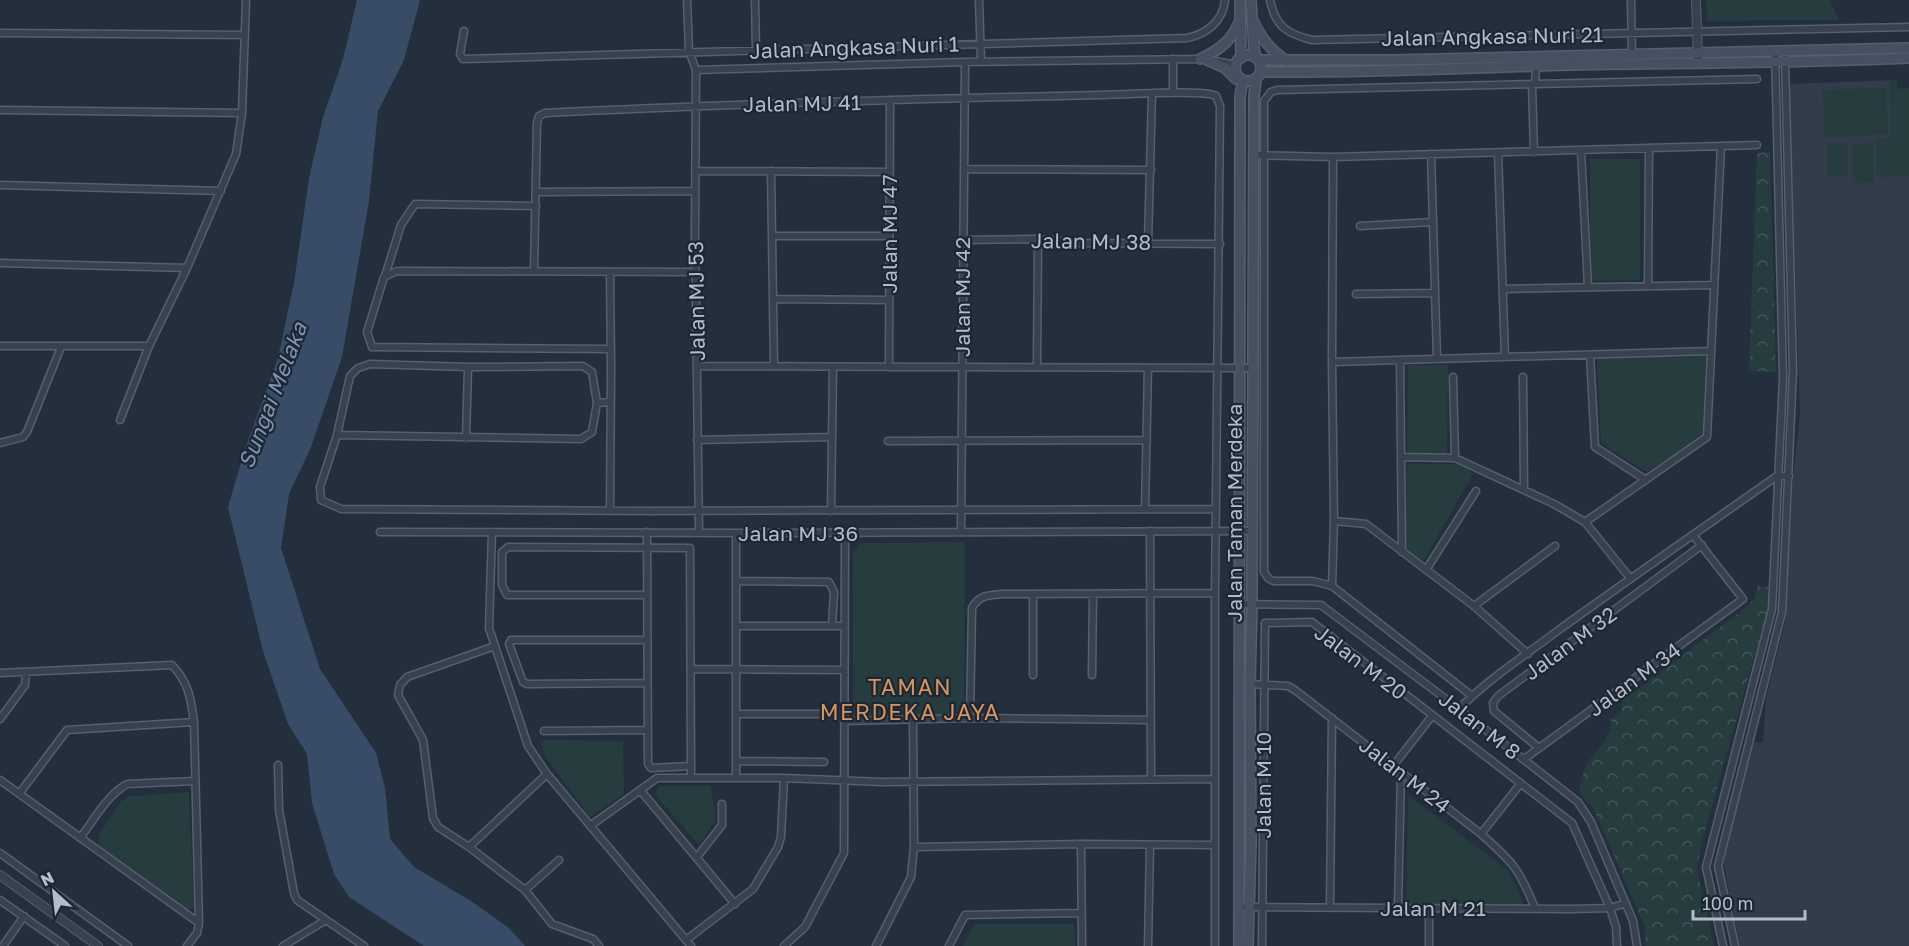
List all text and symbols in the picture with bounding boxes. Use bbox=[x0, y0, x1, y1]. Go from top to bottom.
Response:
street label: Jalan Angkasa Nuri 21 bbox=[1381, 21, 1603, 51]
street label: Jalan Angkasa Nuri 1 bbox=[749, 30, 959, 64]
street label: Jalan MJ 41 bbox=[743, 89, 861, 117]
street label: Jalan MJ 47 bbox=[876, 174, 902, 294]
street label: Jalan MJ 38 bbox=[1031, 227, 1151, 255]
street label: Jalan MJ 42 bbox=[949, 237, 975, 357]
street label: Jalan MJ 53 bbox=[682, 241, 710, 361]
water label: Sungai Melaka bbox=[232, 317, 313, 472]
street label: Jalan Taman Merdeka bbox=[1221, 404, 1247, 622]
street label: Jalan MJ 36 bbox=[738, 520, 858, 546]
street label: Jalan M 32 bbox=[1519, 601, 1621, 685]
street label: Jalan M 20 bbox=[1310, 619, 1412, 705]
street label: Jalan M 34 bbox=[1582, 637, 1686, 721]
district label: TAMAN MERDEKA JAYA bbox=[820, 673, 1000, 725]
street label: Jalan M 8 bbox=[1434, 685, 1526, 765]
street label: Jalan M 24 bbox=[1354, 731, 1456, 819]
street label: Jalan M 10 bbox=[1250, 732, 1276, 838]
north arrow bbox=[24, 862, 84, 922]
text: N bbox=[37, 867, 57, 890]
scale bar bbox=[1693, 883, 1806, 921]
text: 100 m bbox=[1702, 892, 1753, 914]
street label: Jalan M 21 bbox=[1380, 895, 1486, 921]

